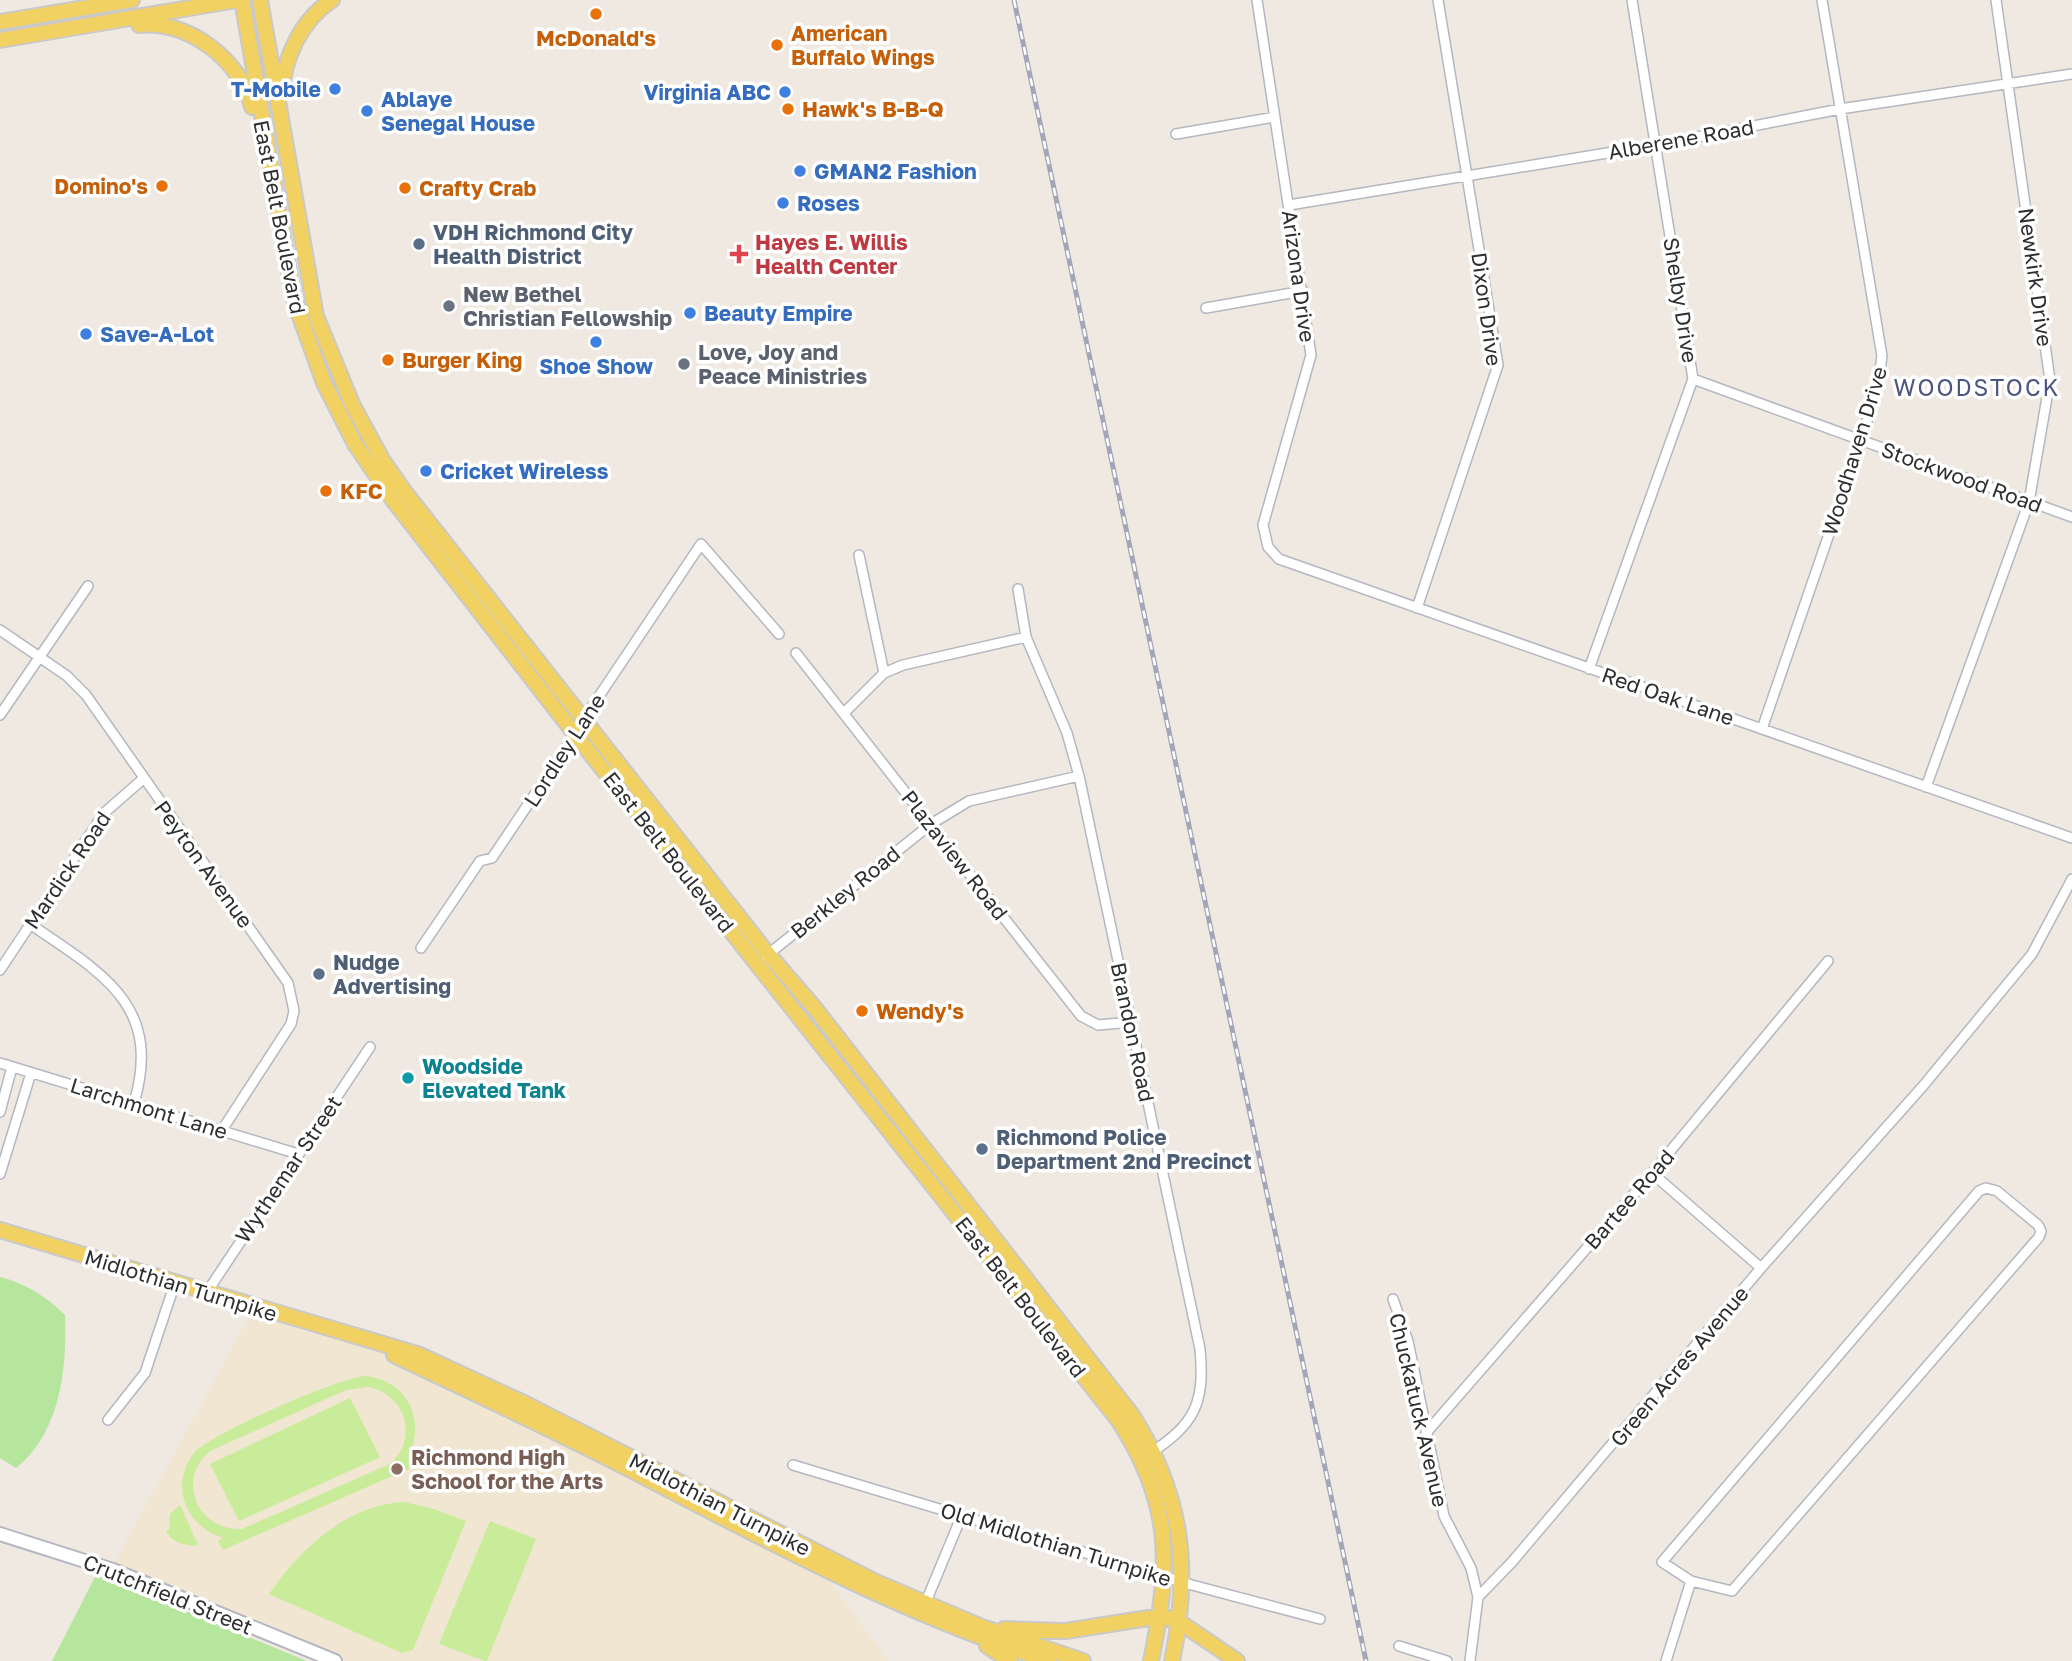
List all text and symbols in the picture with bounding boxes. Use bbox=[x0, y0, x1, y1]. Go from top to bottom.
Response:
marker: McDonald's bbox=[588, 6, 604, 22]
place label: American Buffalo Wings bbox=[791, 20, 935, 70]
place label: McDonald's bbox=[536, 25, 656, 51]
marker: American Buffalo Wings bbox=[769, 37, 785, 53]
place label: T-Mobile bbox=[231, 76, 321, 102]
place label: Virginia ABC bbox=[643, 79, 771, 105]
marker: T-Mobile bbox=[327, 81, 343, 97]
marker: Virginia ABC bbox=[777, 84, 793, 100]
place label: Ablaye Senegal House bbox=[381, 86, 535, 136]
place label: Hawk's B-B-Q bbox=[802, 96, 944, 122]
marker: Hawk's B-B-Q bbox=[780, 101, 796, 117]
marker: Ablaye Senegal House bbox=[359, 103, 375, 119]
street label: Alberene Road bbox=[1606, 113, 1756, 165]
street label: East Belt Boulevard bbox=[248, 118, 312, 316]
place label: GMAN2 Fashion bbox=[814, 158, 977, 184]
marker: GMAN2 Fashion bbox=[792, 163, 808, 179]
place label: Domino's bbox=[54, 173, 148, 199]
place label: Crafty Crab bbox=[419, 175, 536, 201]
marker: Domino's bbox=[154, 178, 170, 194]
marker: Crafty Crab bbox=[397, 180, 413, 196]
place label: Roses bbox=[797, 190, 860, 216]
marker: Roses bbox=[775, 195, 791, 211]
street label: Newkirk Drive bbox=[2013, 206, 2059, 348]
street label: Arizona Drive bbox=[1277, 208, 1321, 344]
place label: VDH Richmond City Health District bbox=[433, 219, 633, 269]
place label: Hayes E. Willis Health Center bbox=[755, 229, 908, 279]
street label: Shelby Drive bbox=[1658, 235, 1704, 365]
marker: VDH Richmond City Health District bbox=[411, 236, 427, 252]
marker: Hayes E. Willis Health Center bbox=[729, 244, 749, 264]
street label: Dixon Drive bbox=[1466, 251, 1508, 367]
place label: New Bethel Christian Fellowship bbox=[463, 281, 672, 331]
marker: New Bethel Christian Fellowship bbox=[441, 298, 457, 314]
place label: Beauty Empire bbox=[704, 300, 853, 326]
marker: Beauty Empire bbox=[682, 305, 698, 321]
place label: Save-A-Lot bbox=[100, 321, 214, 347]
marker: Save-A-Lot bbox=[78, 326, 94, 342]
marker: Shoe Show bbox=[588, 334, 604, 350]
place label: Love, Joy and Peace Ministries bbox=[698, 339, 867, 389]
place label: Burger King bbox=[402, 347, 523, 373]
marker: Burger King bbox=[380, 352, 396, 368]
place label: Shoe Show bbox=[539, 353, 653, 379]
marker: Love, Joy and Peace Ministries bbox=[676, 356, 692, 372]
street label: Woodhaven Drive bbox=[1816, 363, 1892, 539]
district label: WOODSTOCK bbox=[1894, 373, 2060, 401]
street label: Stockwood Road bbox=[1878, 436, 2046, 518]
place label: Cricket Wireless bbox=[440, 458, 609, 484]
marker: Cricket Wireless bbox=[418, 463, 434, 479]
place label: KFC bbox=[340, 478, 383, 504]
marker: KFC bbox=[318, 483, 334, 499]
street label: Red Oak Lane bbox=[1598, 661, 1738, 731]
street label: Lordley Lane bbox=[518, 689, 610, 811]
street label: East Belt Boulevard bbox=[598, 766, 740, 938]
street label: Plazaview Road bbox=[896, 785, 1014, 925]
street label: Peyton Avenue bbox=[149, 795, 259, 933]
street label: Mardick Road bbox=[18, 806, 116, 934]
street label: Berkley Road bbox=[785, 840, 905, 944]
place label: Nudge Advertising bbox=[333, 949, 451, 999]
street label: Brandon Road bbox=[1106, 960, 1160, 1104]
marker: Nudge Advertising bbox=[311, 966, 327, 982]
place label: Wendy's bbox=[876, 998, 964, 1024]
marker: Wendy's bbox=[854, 1003, 870, 1019]
place label: Woodside Elevated Tank bbox=[422, 1053, 566, 1103]
marker: Woodside Elevated Tank bbox=[400, 1070, 416, 1086]
street label: Larchmont Lane bbox=[67, 1072, 231, 1144]
street label: Wythemar Street bbox=[229, 1090, 347, 1248]
place label: Richmond Police Department 2nd Precinct bbox=[996, 1124, 1252, 1174]
marker: Richmond Police Department 2nd Precinct bbox=[974, 1141, 990, 1157]
street label: Bartee Road bbox=[1579, 1144, 1679, 1254]
street label: East Belt Boulevard bbox=[950, 1211, 1092, 1383]
street label: Midlothian Turnpike bbox=[82, 1243, 280, 1327]
street label: Green Acres Avenue bbox=[1604, 1281, 1754, 1451]
street label: Chuckatuck Avenue bbox=[1384, 1310, 1454, 1510]
place label: Richmond High School for the Arts bbox=[411, 1444, 604, 1494]
street label: Midlothian Turnpike bbox=[625, 1447, 815, 1561]
marker: Richmond High School for the Arts bbox=[389, 1461, 405, 1477]
street label: Old Midlothian Turnpike bbox=[937, 1496, 1175, 1592]
street label: Crutchfield Street bbox=[80, 1548, 256, 1640]

